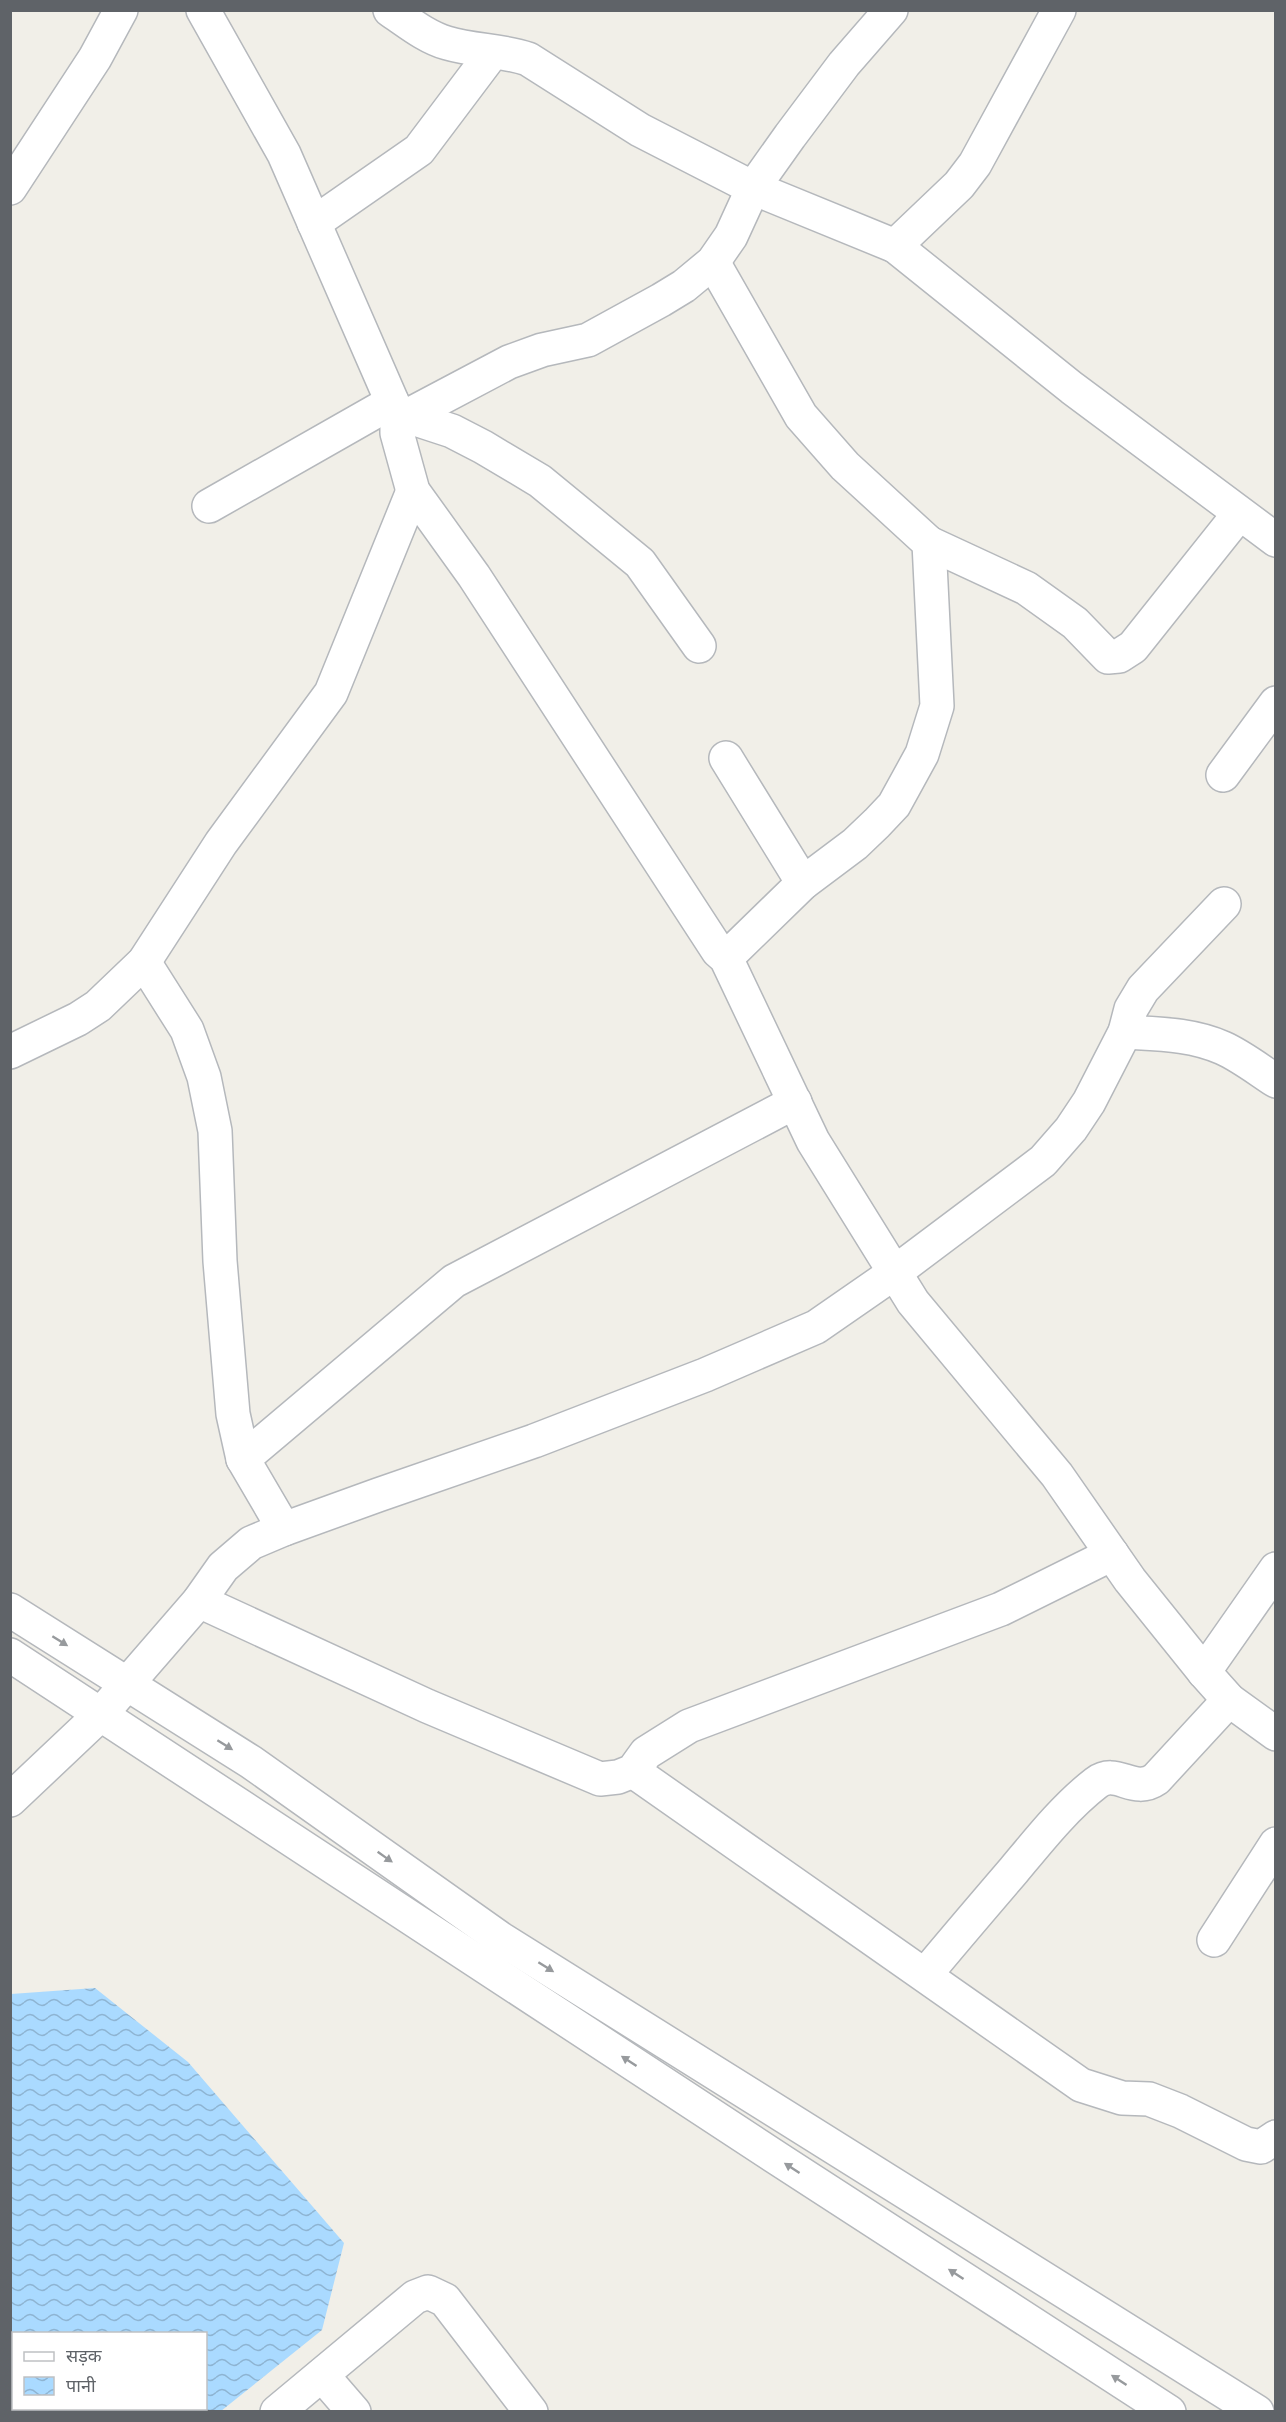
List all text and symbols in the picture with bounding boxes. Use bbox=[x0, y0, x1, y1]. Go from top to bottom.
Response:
one-way arrow bbox=[52, 1636, 68, 1647]
one-way arrow bbox=[217, 1740, 233, 1751]
one-way arrow bbox=[378, 1850, 393, 1862]
one-way arrow bbox=[538, 1961, 554, 1972]
one-way arrow bbox=[621, 2056, 637, 2067]
one-way arrow bbox=[784, 2163, 800, 2174]
one-way arrow bbox=[948, 2269, 964, 2280]
legend bbox=[12, 2332, 207, 2410]
text: सड़क bbox=[66, 2344, 103, 2367]
text: पानी bbox=[66, 2374, 96, 2397]
one-way arrow bbox=[1111, 2374, 1128, 2385]

